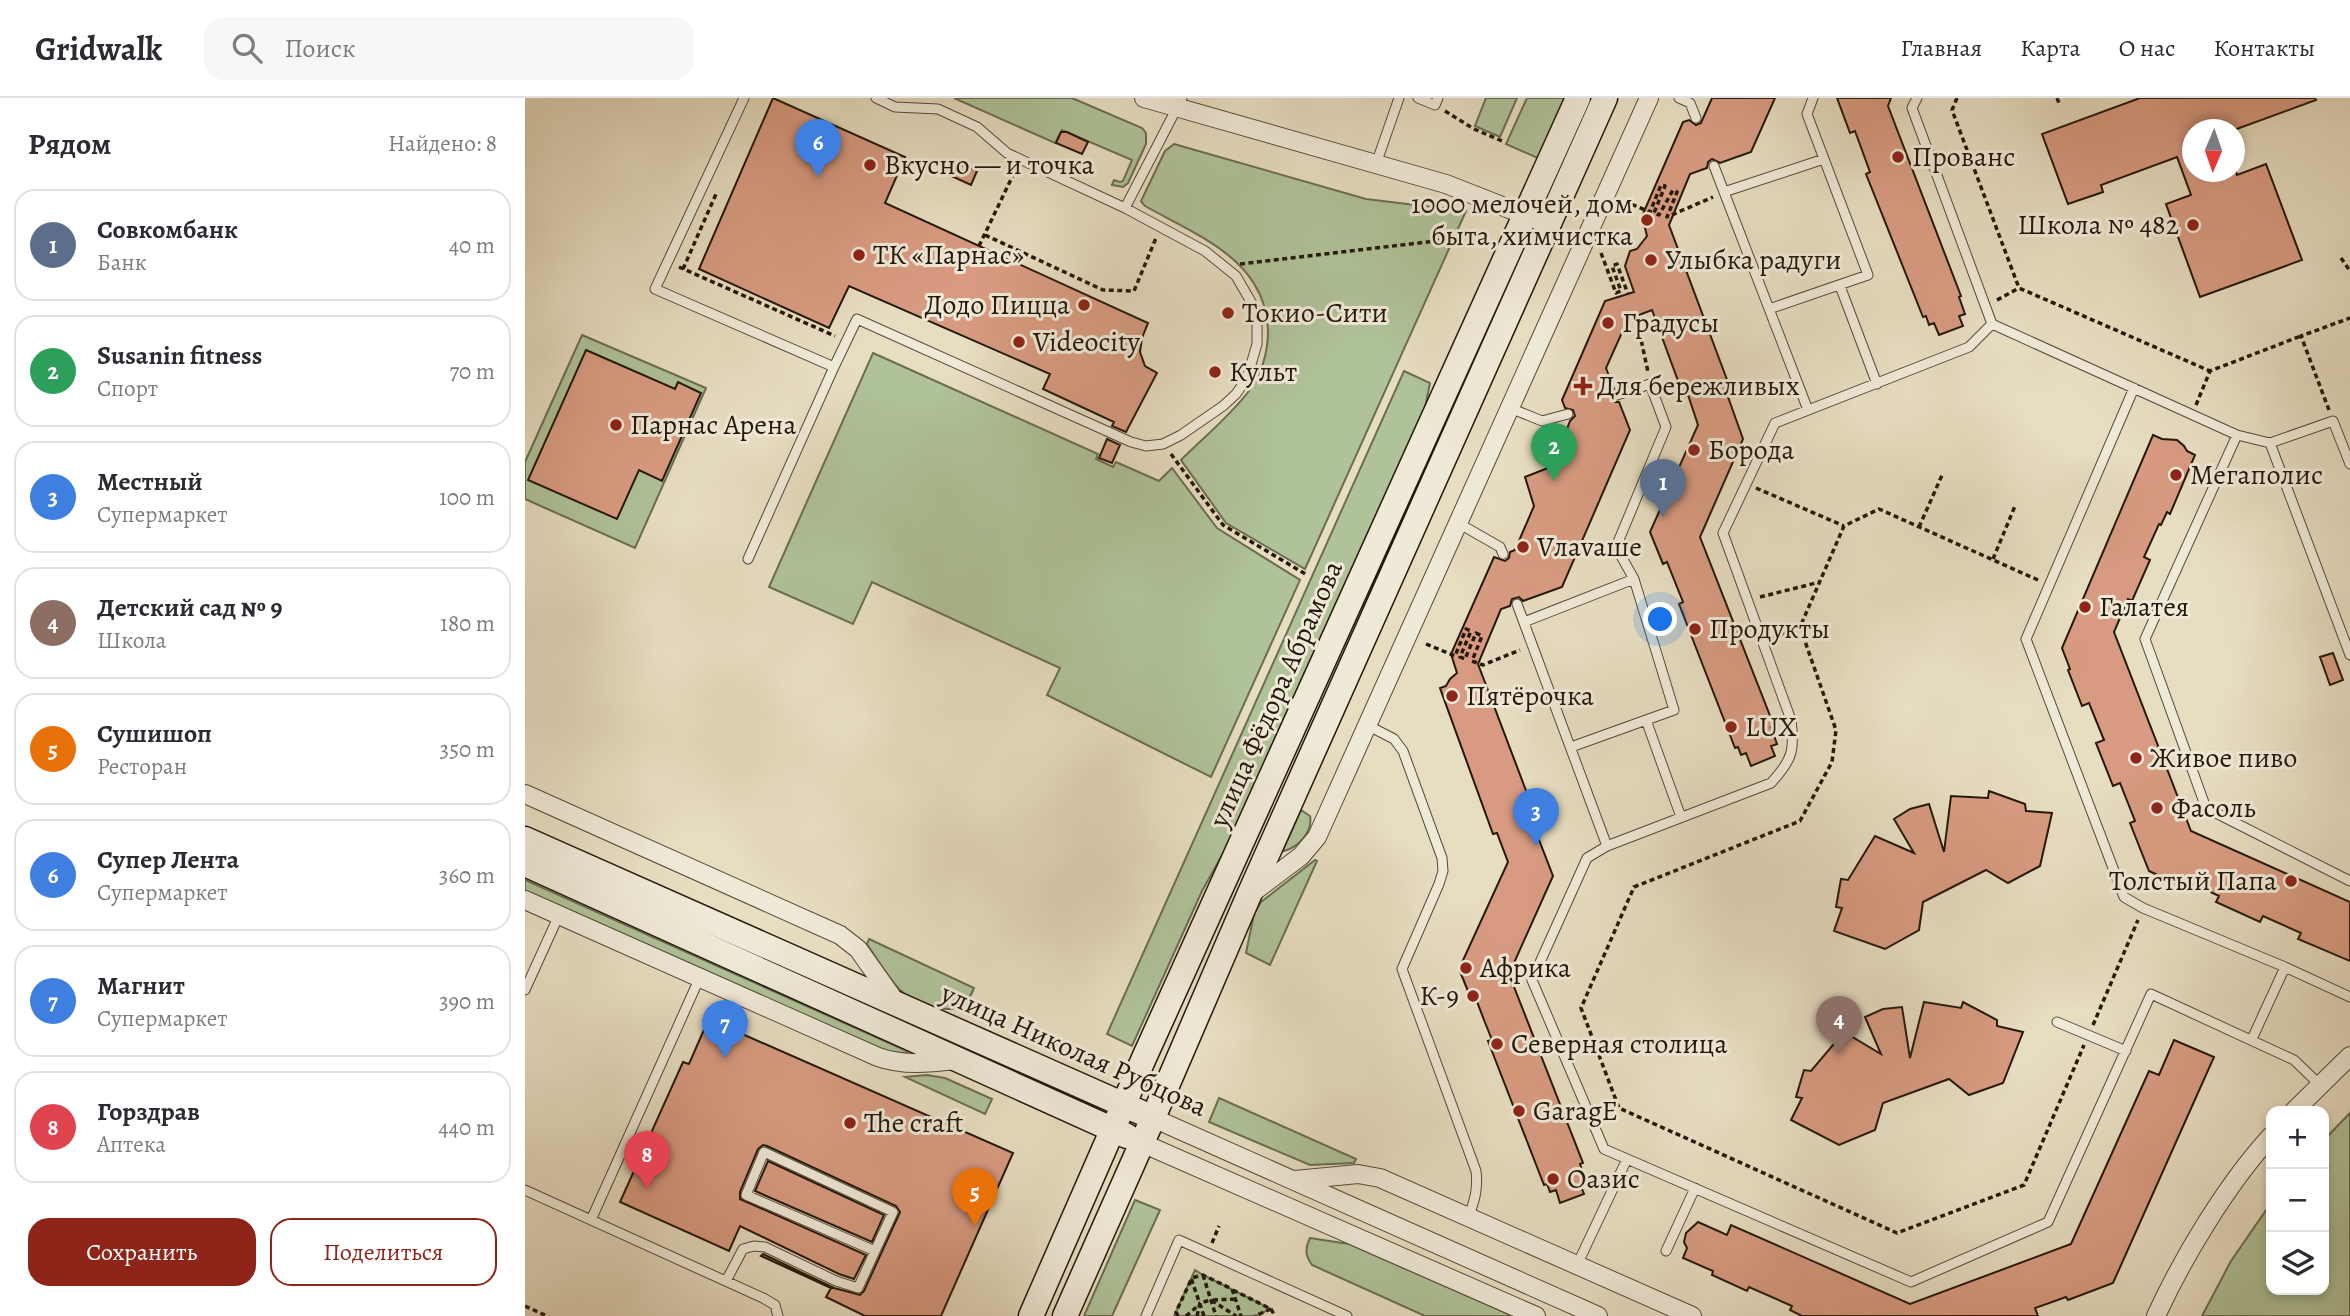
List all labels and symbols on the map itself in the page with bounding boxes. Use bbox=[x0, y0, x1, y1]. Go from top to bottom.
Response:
pin: 6 bbox=[795, 119, 841, 177]
north arrow bbox=[2182, 119, 2245, 182]
place label: Прованс bbox=[1912, 138, 2015, 176]
place label: Вкусно — и точка bbox=[884, 146, 1094, 184]
marker: Прованс bbox=[1890, 149, 1906, 165]
marker: Вкусно — и точка bbox=[862, 157, 878, 173]
place label: 1000 мелочей, дом быта, химчистка bbox=[1411, 185, 1633, 255]
place label: Школа № 482 bbox=[2017, 206, 2179, 244]
marker: 1000 мелочей, дом быта, химчистка bbox=[1639, 212, 1655, 228]
marker: Школа № 482 bbox=[2185, 217, 2201, 233]
place label: ТК «Парнас» bbox=[873, 236, 1024, 274]
place label: Улыбка радуги bbox=[1665, 241, 1841, 279]
marker: ТК «Парнас» bbox=[851, 247, 867, 263]
marker: Улыбка радуги bbox=[1643, 252, 1659, 268]
place label: Додо Пицца bbox=[924, 286, 1070, 324]
place label: Токио-Сити bbox=[1242, 294, 1388, 332]
marker: Додо Пицца bbox=[1076, 297, 1092, 313]
place label: Градусы bbox=[1622, 304, 1719, 342]
marker: Токио-Сити bbox=[1220, 305, 1236, 321]
marker: Градусы bbox=[1600, 315, 1616, 331]
place label: Videocity bbox=[1032, 323, 1140, 361]
marker: Videocity bbox=[1011, 334, 1027, 350]
place label: Культ bbox=[1229, 353, 1297, 391]
marker: Культ bbox=[1207, 364, 1223, 380]
place label: Для бережливых bbox=[1597, 367, 1800, 405]
marker: Для бережливых bbox=[1575, 378, 1591, 394]
place label: Парнас Арена bbox=[630, 406, 796, 444]
marker: Парнас Арена bbox=[608, 417, 624, 433]
pin: 2 bbox=[1531, 423, 1577, 481]
place label: Борода bbox=[1708, 431, 1795, 469]
marker: Борода bbox=[1686, 442, 1702, 458]
place label: Мегаполис bbox=[2190, 456, 2323, 494]
pin: 1 bbox=[1640, 459, 1686, 517]
marker: Мегаполис bbox=[2168, 467, 2184, 483]
place label: Vлаvаше bbox=[1536, 528, 1642, 566]
marker: Vлаvаше bbox=[1515, 539, 1531, 555]
street label: улица Фёдора Абрамова bbox=[1200, 555, 1352, 834]
place label: Галатея bbox=[2099, 588, 2189, 626]
marker: Галатея bbox=[2077, 599, 2093, 615]
your location bbox=[1643, 602, 1677, 636]
place label: Продукты bbox=[1709, 610, 1830, 648]
marker: Продукты bbox=[1687, 621, 1703, 637]
place label: Пятёрочка bbox=[1466, 677, 1594, 715]
marker: Пятёрочка bbox=[1444, 688, 1460, 704]
place label: LUX bbox=[1745, 708, 1797, 746]
marker: LUX bbox=[1723, 719, 1739, 735]
place label: Живое пиво bbox=[2150, 739, 2298, 777]
marker: Живое пиво bbox=[2128, 750, 2144, 766]
pin: 3 bbox=[1513, 788, 1559, 846]
place label: Фасоль bbox=[2171, 789, 2256, 827]
marker: Фасоль bbox=[2149, 800, 2165, 816]
place label: Толстый Папа bbox=[2109, 862, 2277, 900]
marker: Толстый Папа bbox=[2283, 873, 2299, 889]
place label: Африка bbox=[1479, 949, 1571, 987]
marker: Африка bbox=[1458, 960, 1474, 976]
street label: улица Николая Рубцова bbox=[934, 974, 1213, 1126]
place label: К-9 bbox=[1419, 977, 1459, 1015]
marker: К-9 bbox=[1465, 988, 1481, 1004]
pin: 4 bbox=[1816, 996, 1862, 1054]
pin: 7 bbox=[702, 1000, 748, 1058]
place label: Северная столица bbox=[1511, 1025, 1727, 1063]
marker: Северная столица bbox=[1489, 1036, 1505, 1052]
place label: GaragE bbox=[1533, 1092, 1618, 1130]
marker: GaragE bbox=[1511, 1103, 1527, 1119]
place label: The craft bbox=[864, 1104, 963, 1142]
marker: The craft bbox=[842, 1115, 858, 1131]
pin: 8 bbox=[624, 1131, 670, 1189]
place label: Оазис bbox=[1567, 1160, 1640, 1198]
pin: 5 bbox=[952, 1168, 998, 1226]
marker: Оазис bbox=[1545, 1171, 1561, 1187]

